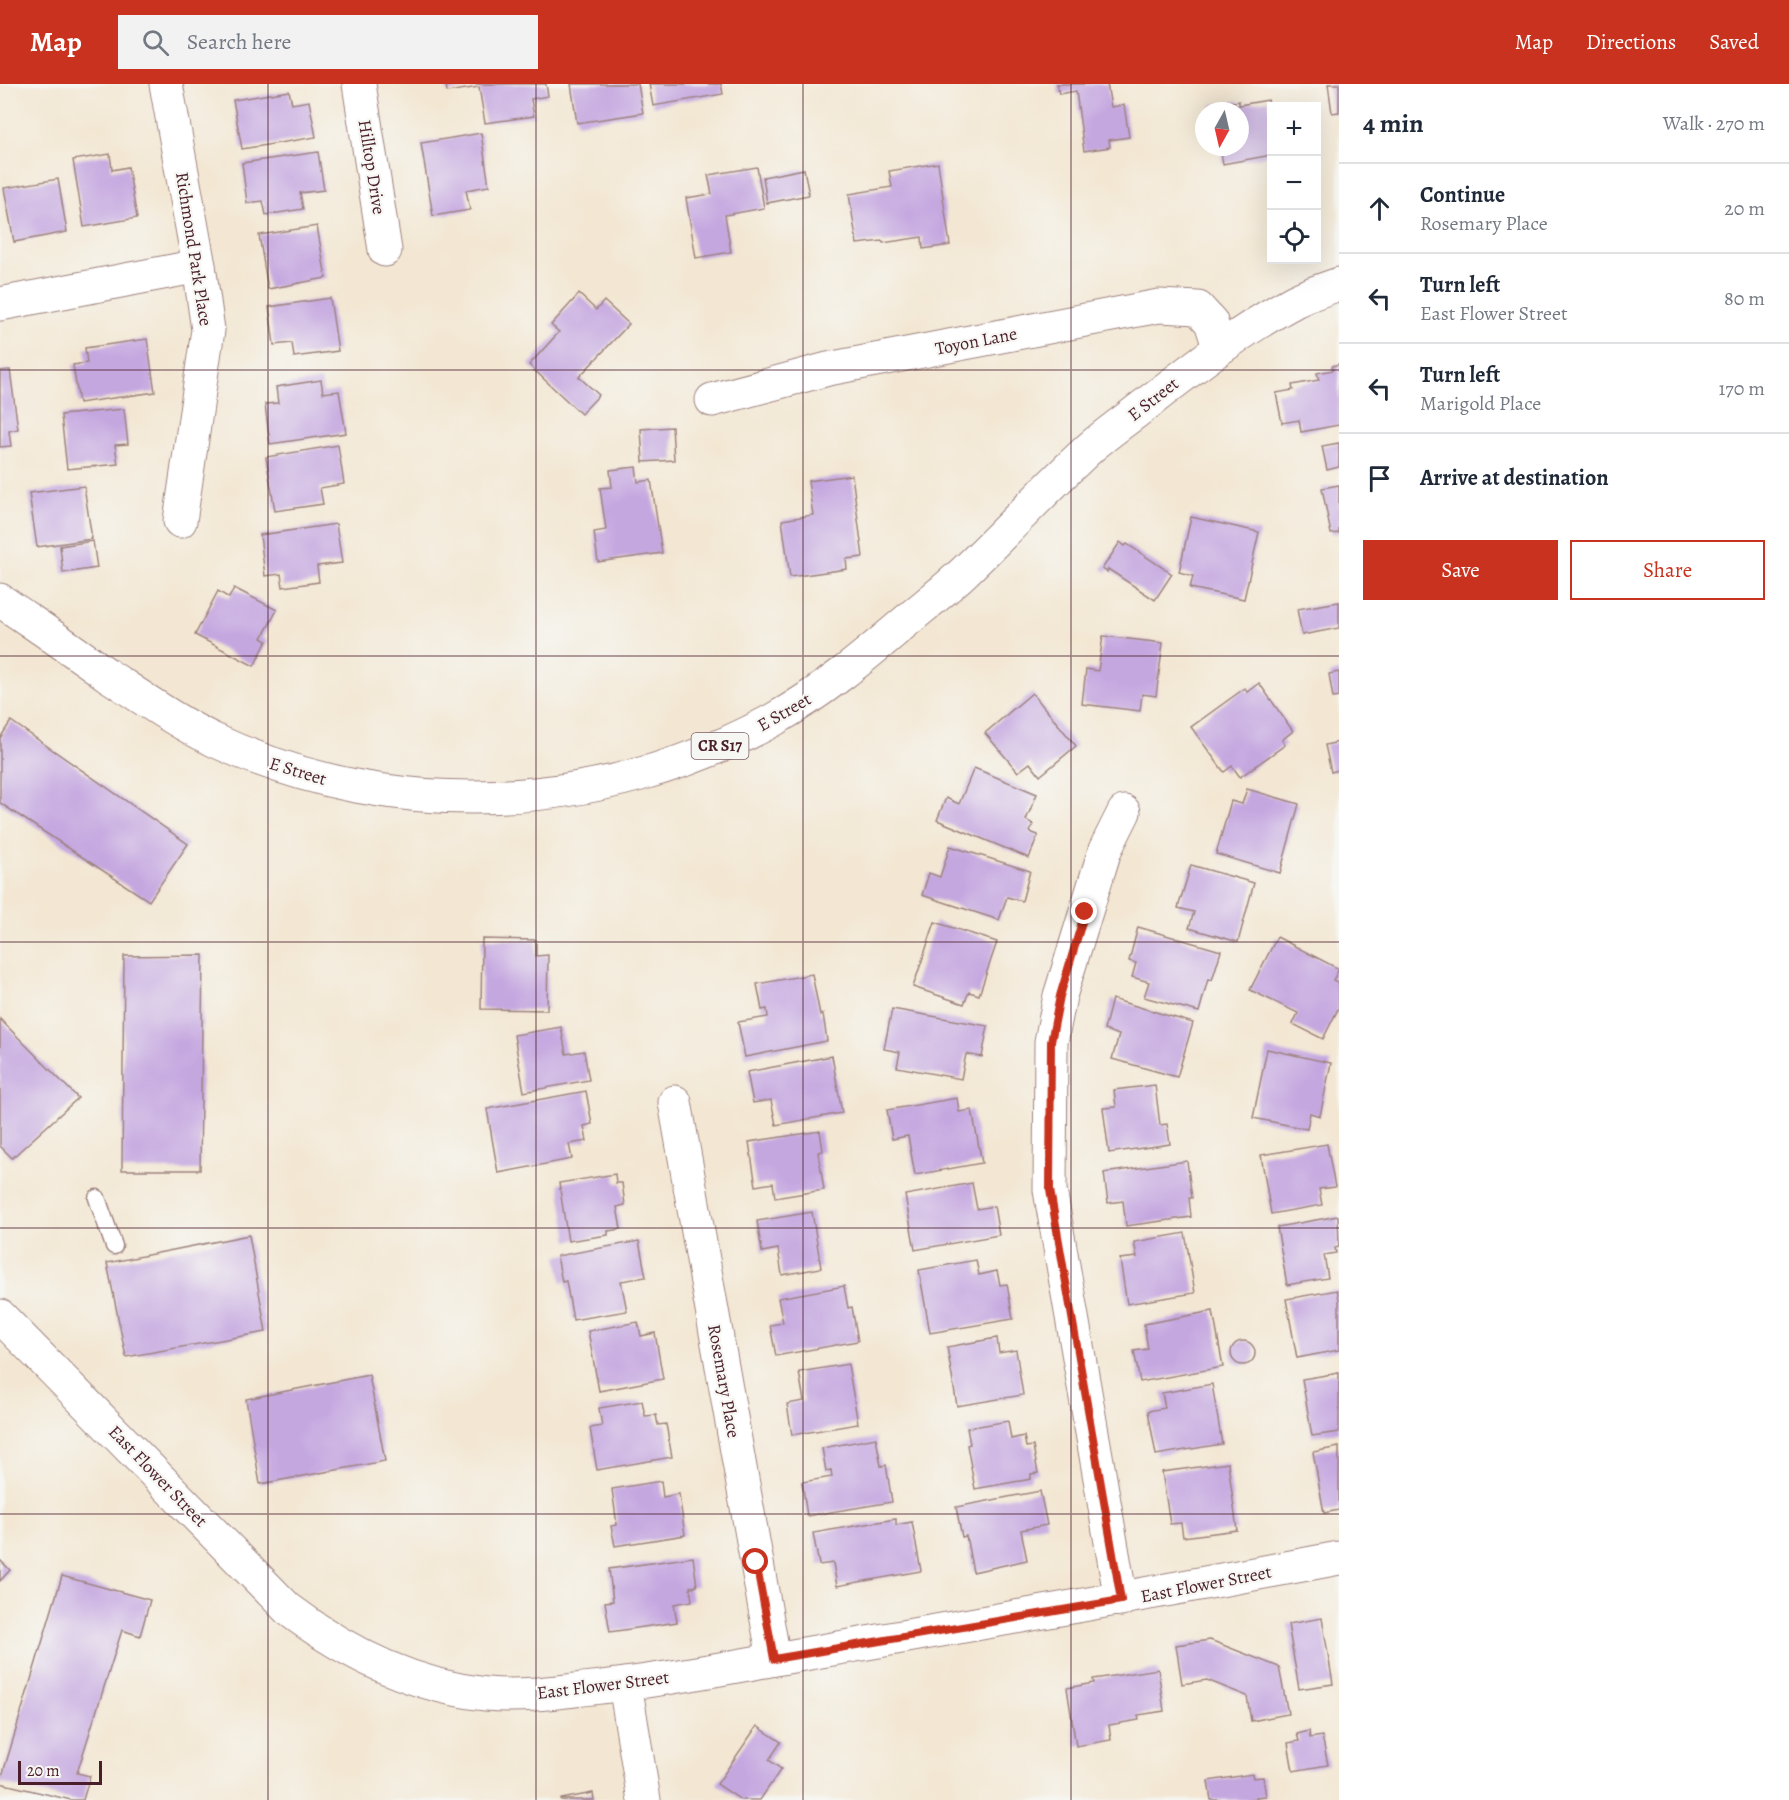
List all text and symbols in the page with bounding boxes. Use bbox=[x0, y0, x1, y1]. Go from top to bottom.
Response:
search box bbox=[118, 15, 538, 69]
text: Map bbox=[30, 23, 82, 61]
icon: search bbox=[139, 26, 172, 59]
text: Search here bbox=[187, 27, 291, 57]
text: Map bbox=[1515, 28, 1553, 56]
text: Directions bbox=[1586, 28, 1676, 56]
text: Saved bbox=[1709, 28, 1759, 56]
north arrow bbox=[1195, 102, 1249, 156]
map controls bbox=[1267, 102, 1321, 264]
button: + bbox=[1267, 102, 1321, 156]
text: 4 min bbox=[1363, 106, 1424, 141]
text: Walk · 270 m bbox=[1663, 110, 1765, 137]
street label: Hilltop Drive bbox=[353, 118, 391, 216]
button: − bbox=[1267, 156, 1321, 210]
street label: Richmond Park Place bbox=[170, 170, 218, 328]
text: Continue bbox=[1420, 180, 1505, 210]
icon: ahead bbox=[1363, 192, 1396, 225]
text: 20 m bbox=[1724, 195, 1765, 222]
button: locate bbox=[1267, 210, 1321, 264]
text: Rosemary Place bbox=[1420, 210, 1548, 237]
text: Turn left bbox=[1420, 270, 1500, 300]
icon: left bbox=[1363, 282, 1396, 315]
text: 80 m bbox=[1724, 285, 1765, 312]
text: East Flower Street bbox=[1420, 300, 1568, 327]
street label: Toyon Lane bbox=[933, 321, 1019, 361]
text: Turn left bbox=[1420, 360, 1500, 390]
street label: E Street bbox=[1123, 372, 1183, 426]
icon: left bbox=[1363, 372, 1396, 405]
text: 170 m bbox=[1719, 375, 1765, 402]
text: Marigold Place bbox=[1420, 390, 1541, 417]
icon: arrive bbox=[1363, 462, 1396, 495]
text: Arrive at destination bbox=[1420, 463, 1609, 493]
button: Save bbox=[1363, 540, 1558, 600]
button: Share bbox=[1570, 540, 1765, 600]
street label: E Street bbox=[753, 687, 815, 737]
road number: CR S17 bbox=[692, 733, 748, 759]
street label: E Street bbox=[267, 751, 330, 791]
route end bbox=[1071, 898, 1097, 924]
street label: Rosemary Place bbox=[702, 1322, 746, 1440]
street label: East Flower Street bbox=[103, 1420, 213, 1532]
route start bbox=[742, 1548, 768, 1574]
street label: East Flower Street bbox=[1138, 1560, 1274, 1608]
street label: East Flower Street bbox=[536, 1665, 670, 1705]
scale bar bbox=[18, 1758, 102, 1786]
text: 20 m bbox=[27, 1760, 60, 1782]

